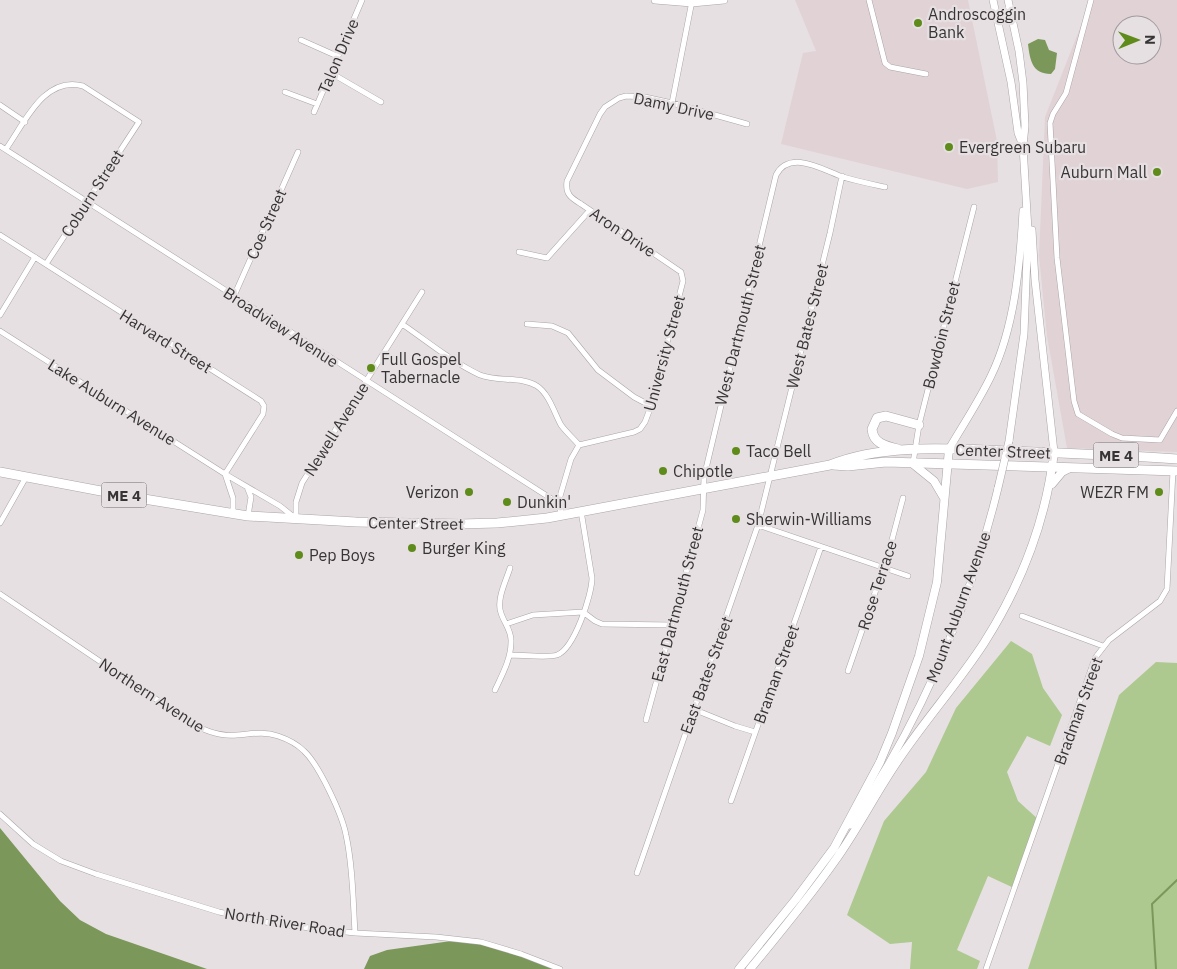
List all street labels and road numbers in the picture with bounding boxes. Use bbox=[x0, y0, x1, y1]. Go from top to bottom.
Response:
street label: Talon Drive bbox=[313, 15, 363, 97]
street label: Damy Drive bbox=[632, 88, 716, 124]
street label: Coburn Street bbox=[56, 146, 128, 240]
street label: Coe Street bbox=[242, 186, 290, 262]
street label: Aron Drive bbox=[586, 203, 660, 261]
street label: West Dartmouth Street bbox=[710, 242, 770, 408]
street label: West Bates Street bbox=[782, 261, 832, 391]
street label: Bowdoin Street bbox=[918, 279, 964, 391]
street label: Broadview Avenue bbox=[220, 282, 342, 372]
street label: University Street bbox=[639, 293, 689, 413]
street label: Harvard Street bbox=[116, 305, 216, 377]
street label: Lake Auburn Avenue bbox=[44, 355, 180, 450]
street label: Newell Avenue bbox=[299, 378, 373, 480]
street label: Center Street bbox=[955, 439, 1051, 463]
road number: ME 4 bbox=[1094, 442, 1138, 468]
road number: ME 4 bbox=[102, 482, 146, 508]
street label: Center Street bbox=[368, 512, 464, 534]
street label: East Dartmouth Street bbox=[647, 524, 707, 684]
street label: Mount Auburn Avenue bbox=[921, 528, 995, 685]
street label: Rose Terrace bbox=[853, 537, 901, 632]
street label: East Bates Street bbox=[675, 613, 737, 737]
street label: Braman Street bbox=[749, 622, 803, 726]
street label: Northern Avenue bbox=[95, 653, 209, 737]
street label: Bradman Street bbox=[1049, 654, 1107, 768]
street label: North River Road bbox=[223, 903, 347, 941]

